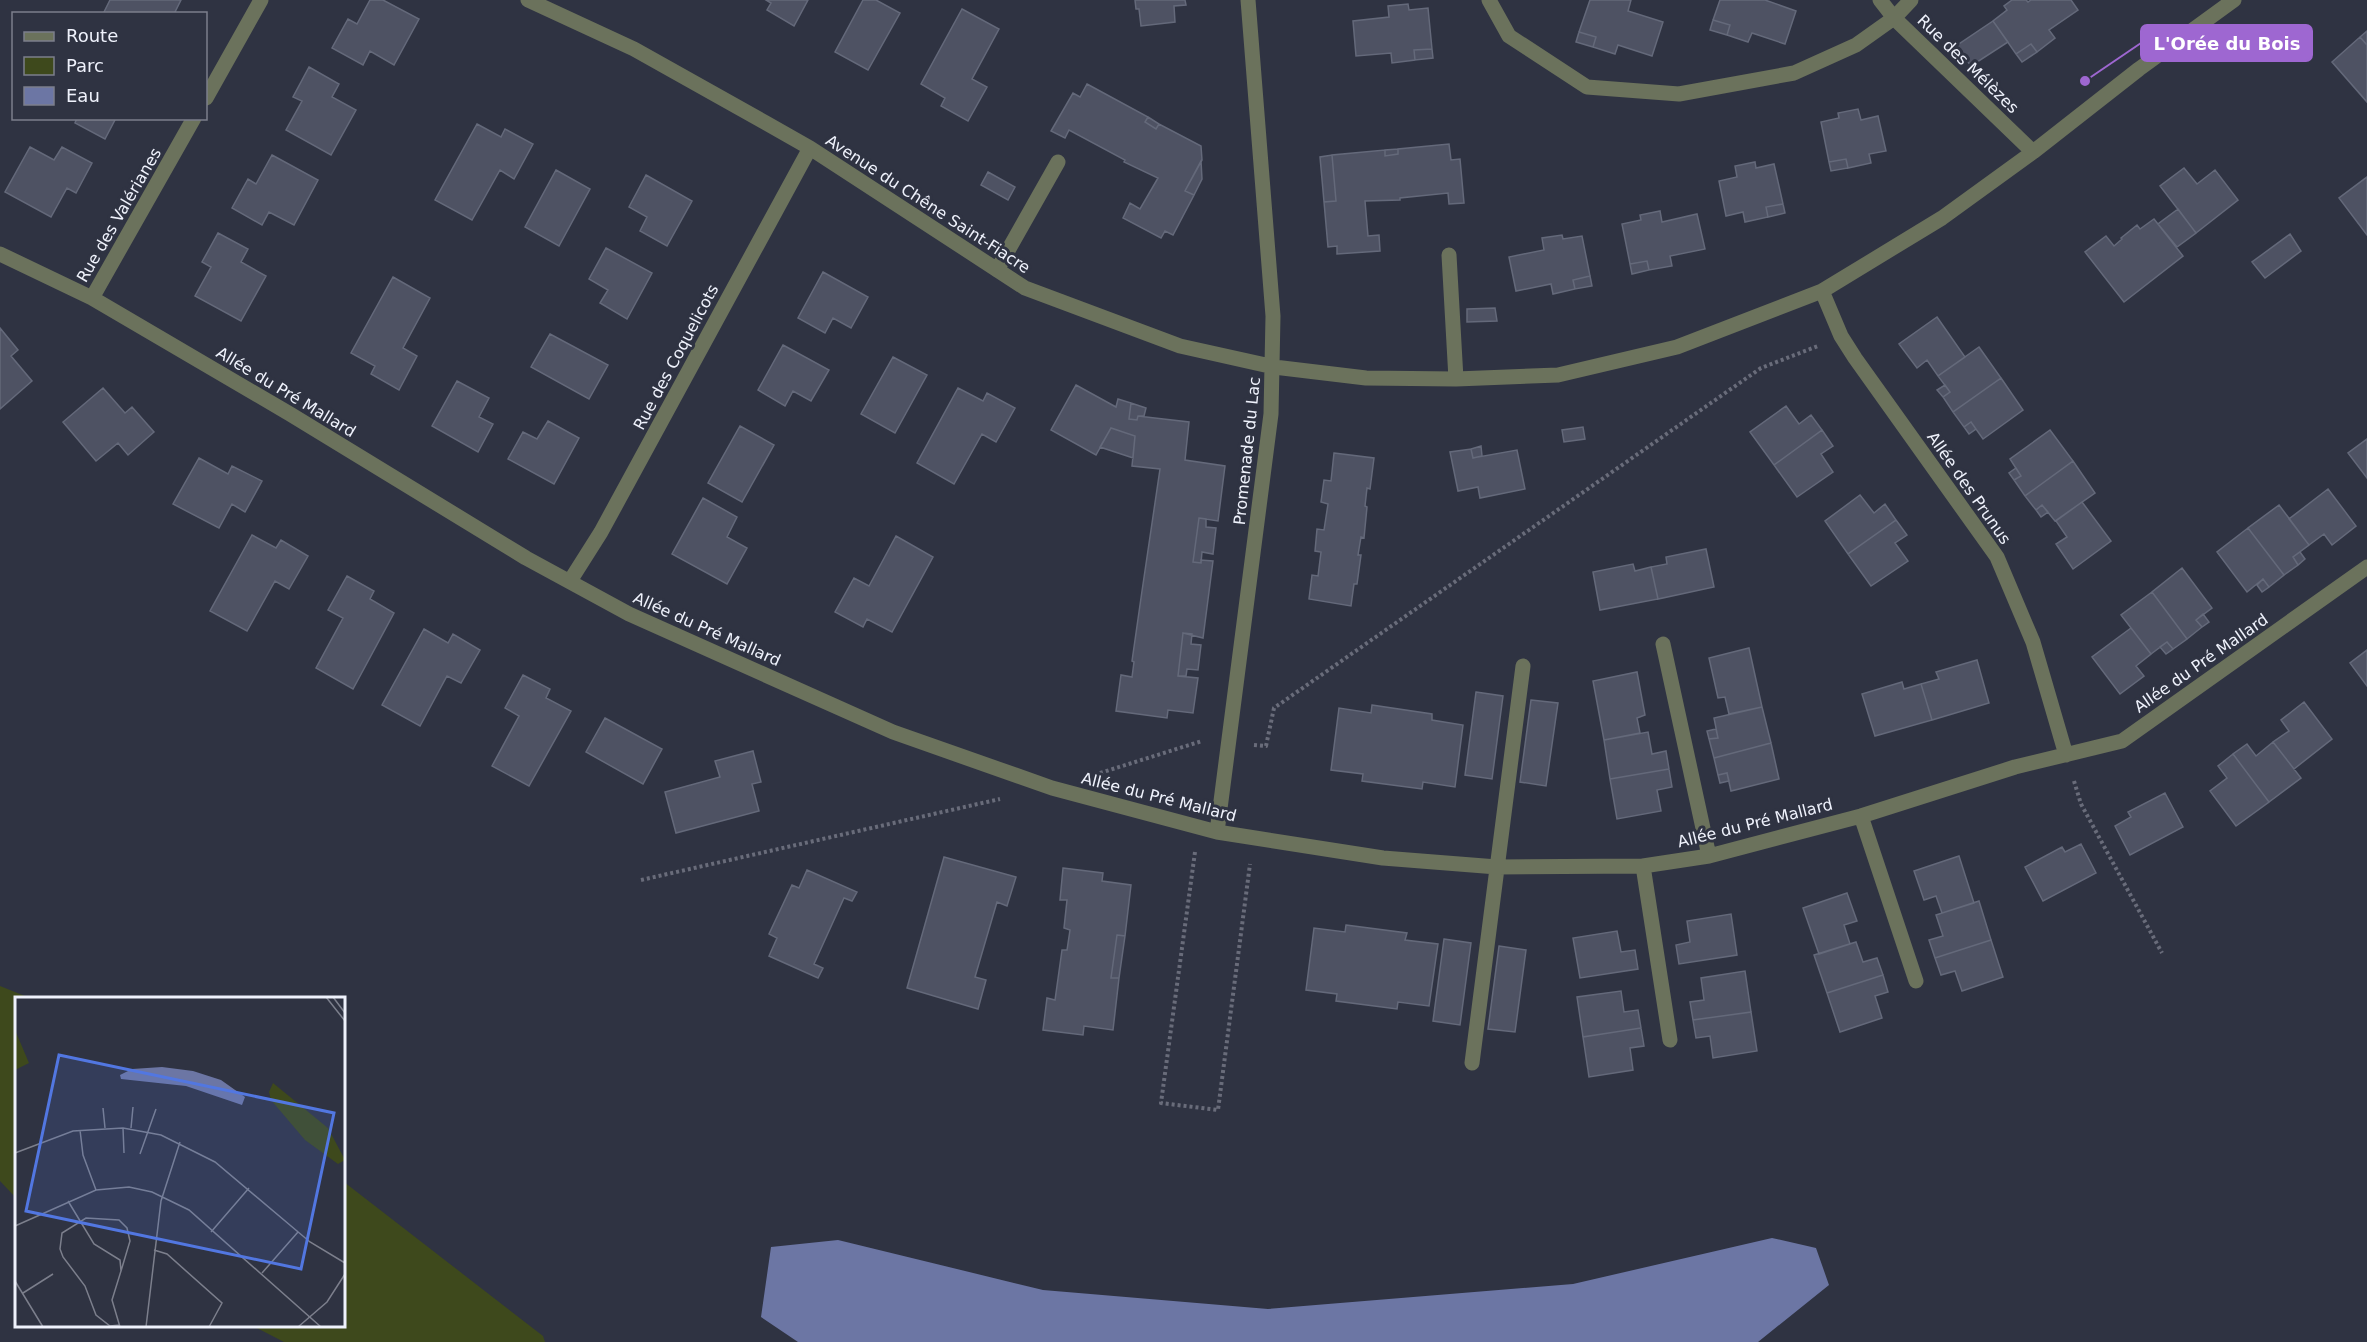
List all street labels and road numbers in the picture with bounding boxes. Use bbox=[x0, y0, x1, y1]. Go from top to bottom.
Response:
street label: Rue des Mélèzes bbox=[1913, 11, 2023, 117]
street label: Avenue du Chêne Saint-Fiacre bbox=[822, 131, 1034, 277]
street label: Rue des Valérianes bbox=[73, 144, 165, 286]
street label: Rue des Coquelicots bbox=[630, 281, 722, 433]
street label: Allée du Pré Mallard bbox=[213, 343, 359, 441]
street label: Promenade du Lac bbox=[1230, 376, 1264, 526]
street label: Allée des Prunus bbox=[1923, 428, 2015, 548]
street label: Allée du Pré Mallard bbox=[630, 588, 784, 670]
street label: Allée du Pré Mallard bbox=[2130, 610, 2272, 716]
street label: Allée du Pré Mallard bbox=[1079, 769, 1239, 825]
street label: Allée du Pré Mallard bbox=[1675, 795, 1835, 851]

